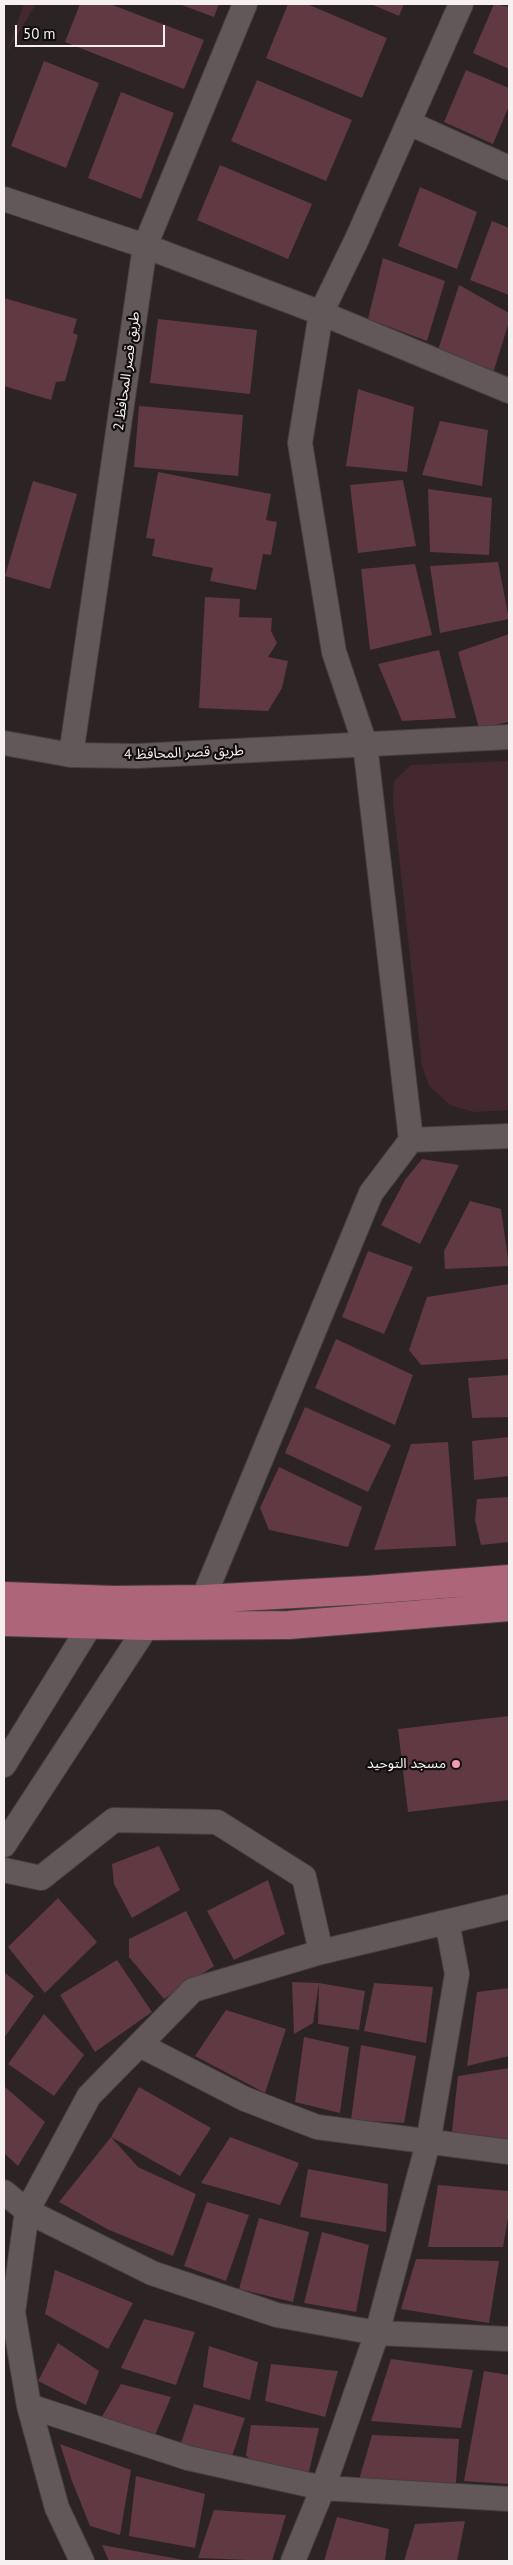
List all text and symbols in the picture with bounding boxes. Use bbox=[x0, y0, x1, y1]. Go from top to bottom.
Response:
scale bar bbox=[18, 15, 168, 47]
text: 50 m bbox=[23, 24, 56, 43]
street label: طريق قصر المحافظ 2 bbox=[110, 310, 144, 432]
street label: طريق قصر المحافظ 4 bbox=[124, 743, 244, 763]
place label: مسجد التوحيد bbox=[367, 1756, 446, 1772]
marker: مسجد التوحيد bbox=[450, 1758, 462, 1770]

